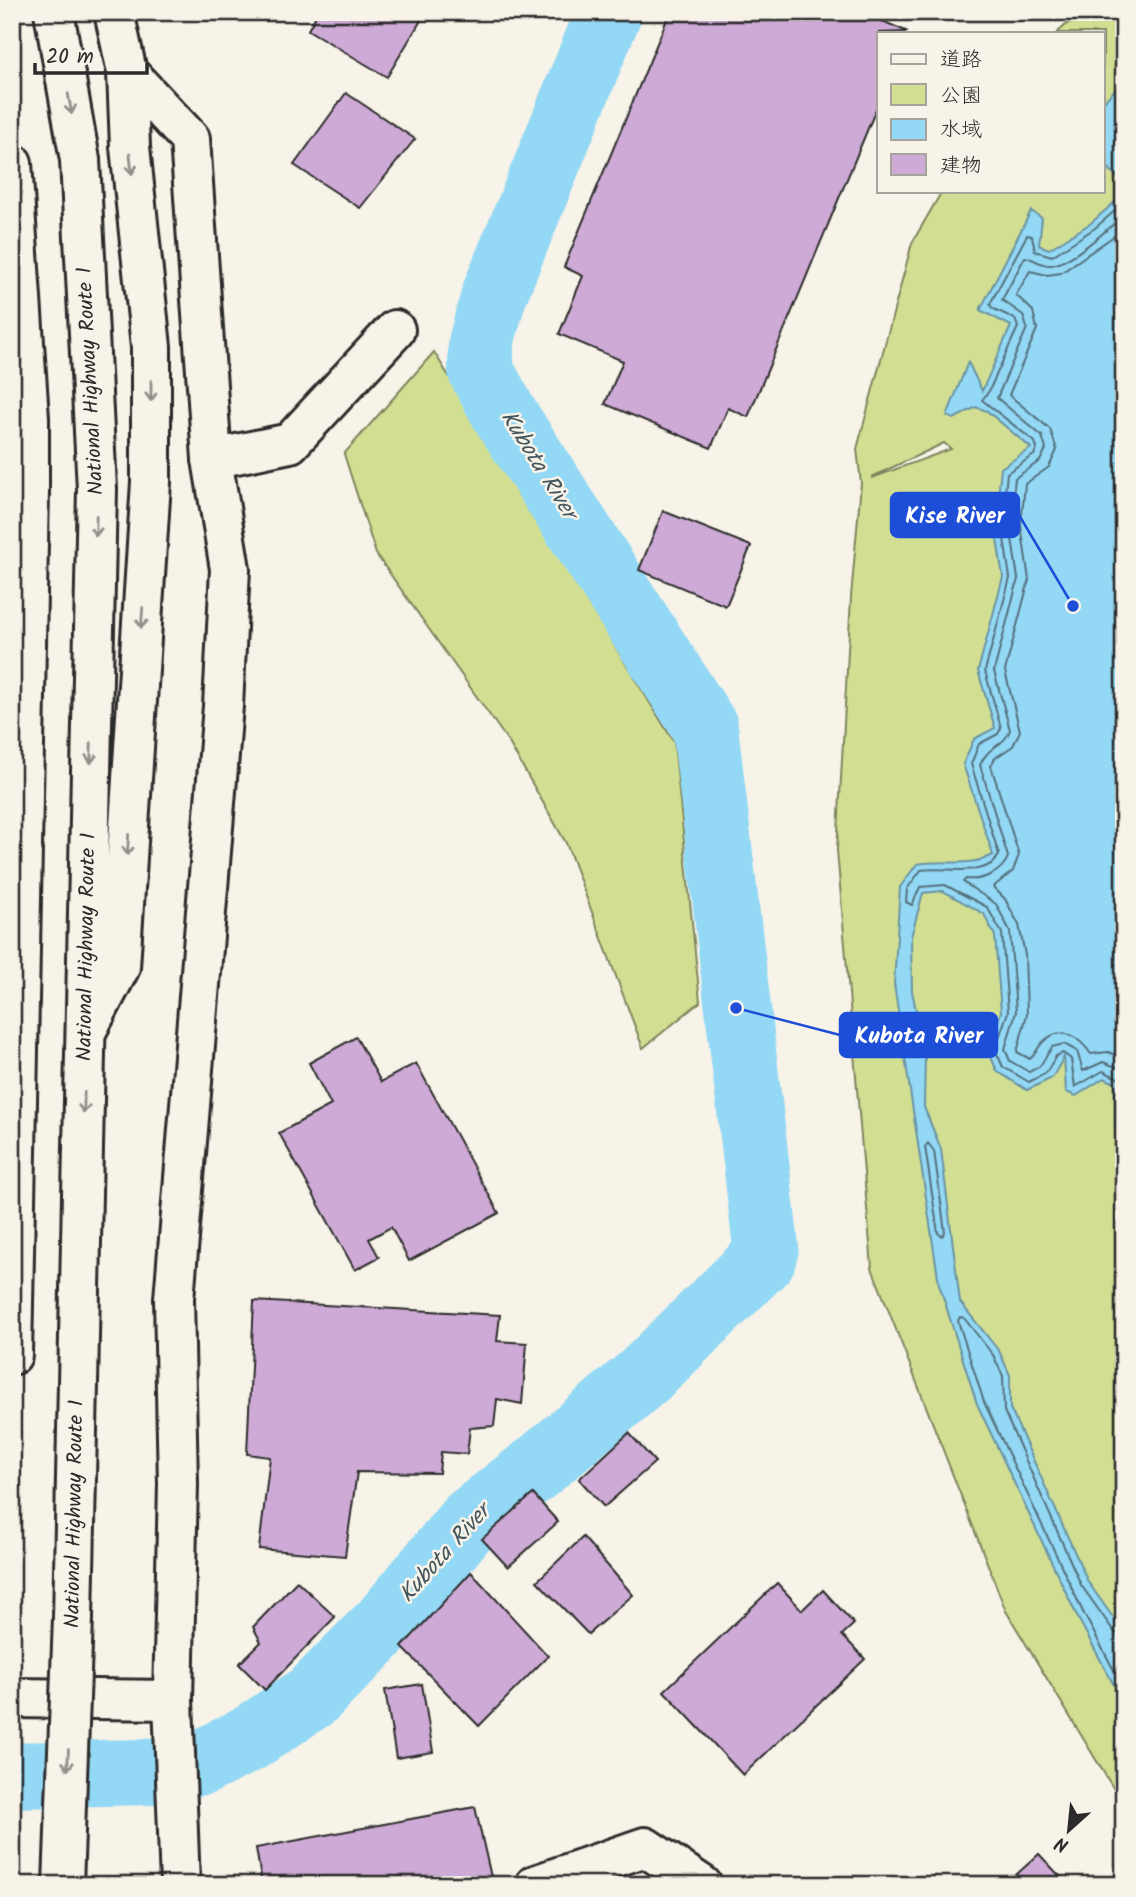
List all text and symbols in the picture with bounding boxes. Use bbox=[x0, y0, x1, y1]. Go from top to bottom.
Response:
scale bar bbox=[35, 32, 147, 76]
legend bbox=[877, 32, 1104, 192]
text: 20 m bbox=[46, 41, 94, 74]
text: 道路 bbox=[940, 44, 982, 77]
text: 公園 bbox=[940, 80, 982, 113]
one-way arrow bbox=[64, 92, 77, 115]
text: 水域 bbox=[940, 114, 982, 147]
text: 建物 bbox=[940, 150, 982, 183]
one-way arrow bbox=[125, 152, 138, 175]
street label: National Highway Route 1 bbox=[69, 266, 113, 496]
one-way arrow bbox=[144, 379, 158, 402]
water label: Kubota River bbox=[490, 403, 588, 530]
callout: Kise River bbox=[891, 493, 1019, 537]
text: Kise River bbox=[905, 499, 1007, 535]
one-way arrow bbox=[89, 514, 103, 537]
one-way arrow bbox=[135, 606, 148, 629]
one-way arrow bbox=[84, 742, 98, 765]
street label: National Highway Route 1 bbox=[69, 833, 105, 1061]
one-way arrow bbox=[121, 833, 134, 856]
callout: Kubota River bbox=[840, 1013, 997, 1057]
text: Kubota River bbox=[855, 1019, 985, 1055]
one-way arrow bbox=[77, 1091, 91, 1114]
street label: National Highway Route 1 bbox=[57, 1400, 93, 1628]
water label: Kubota River bbox=[391, 1493, 502, 1612]
one-way arrow bbox=[61, 1748, 74, 1771]
north arrow bbox=[1034, 1796, 1104, 1866]
text: N bbox=[1050, 1827, 1074, 1859]

